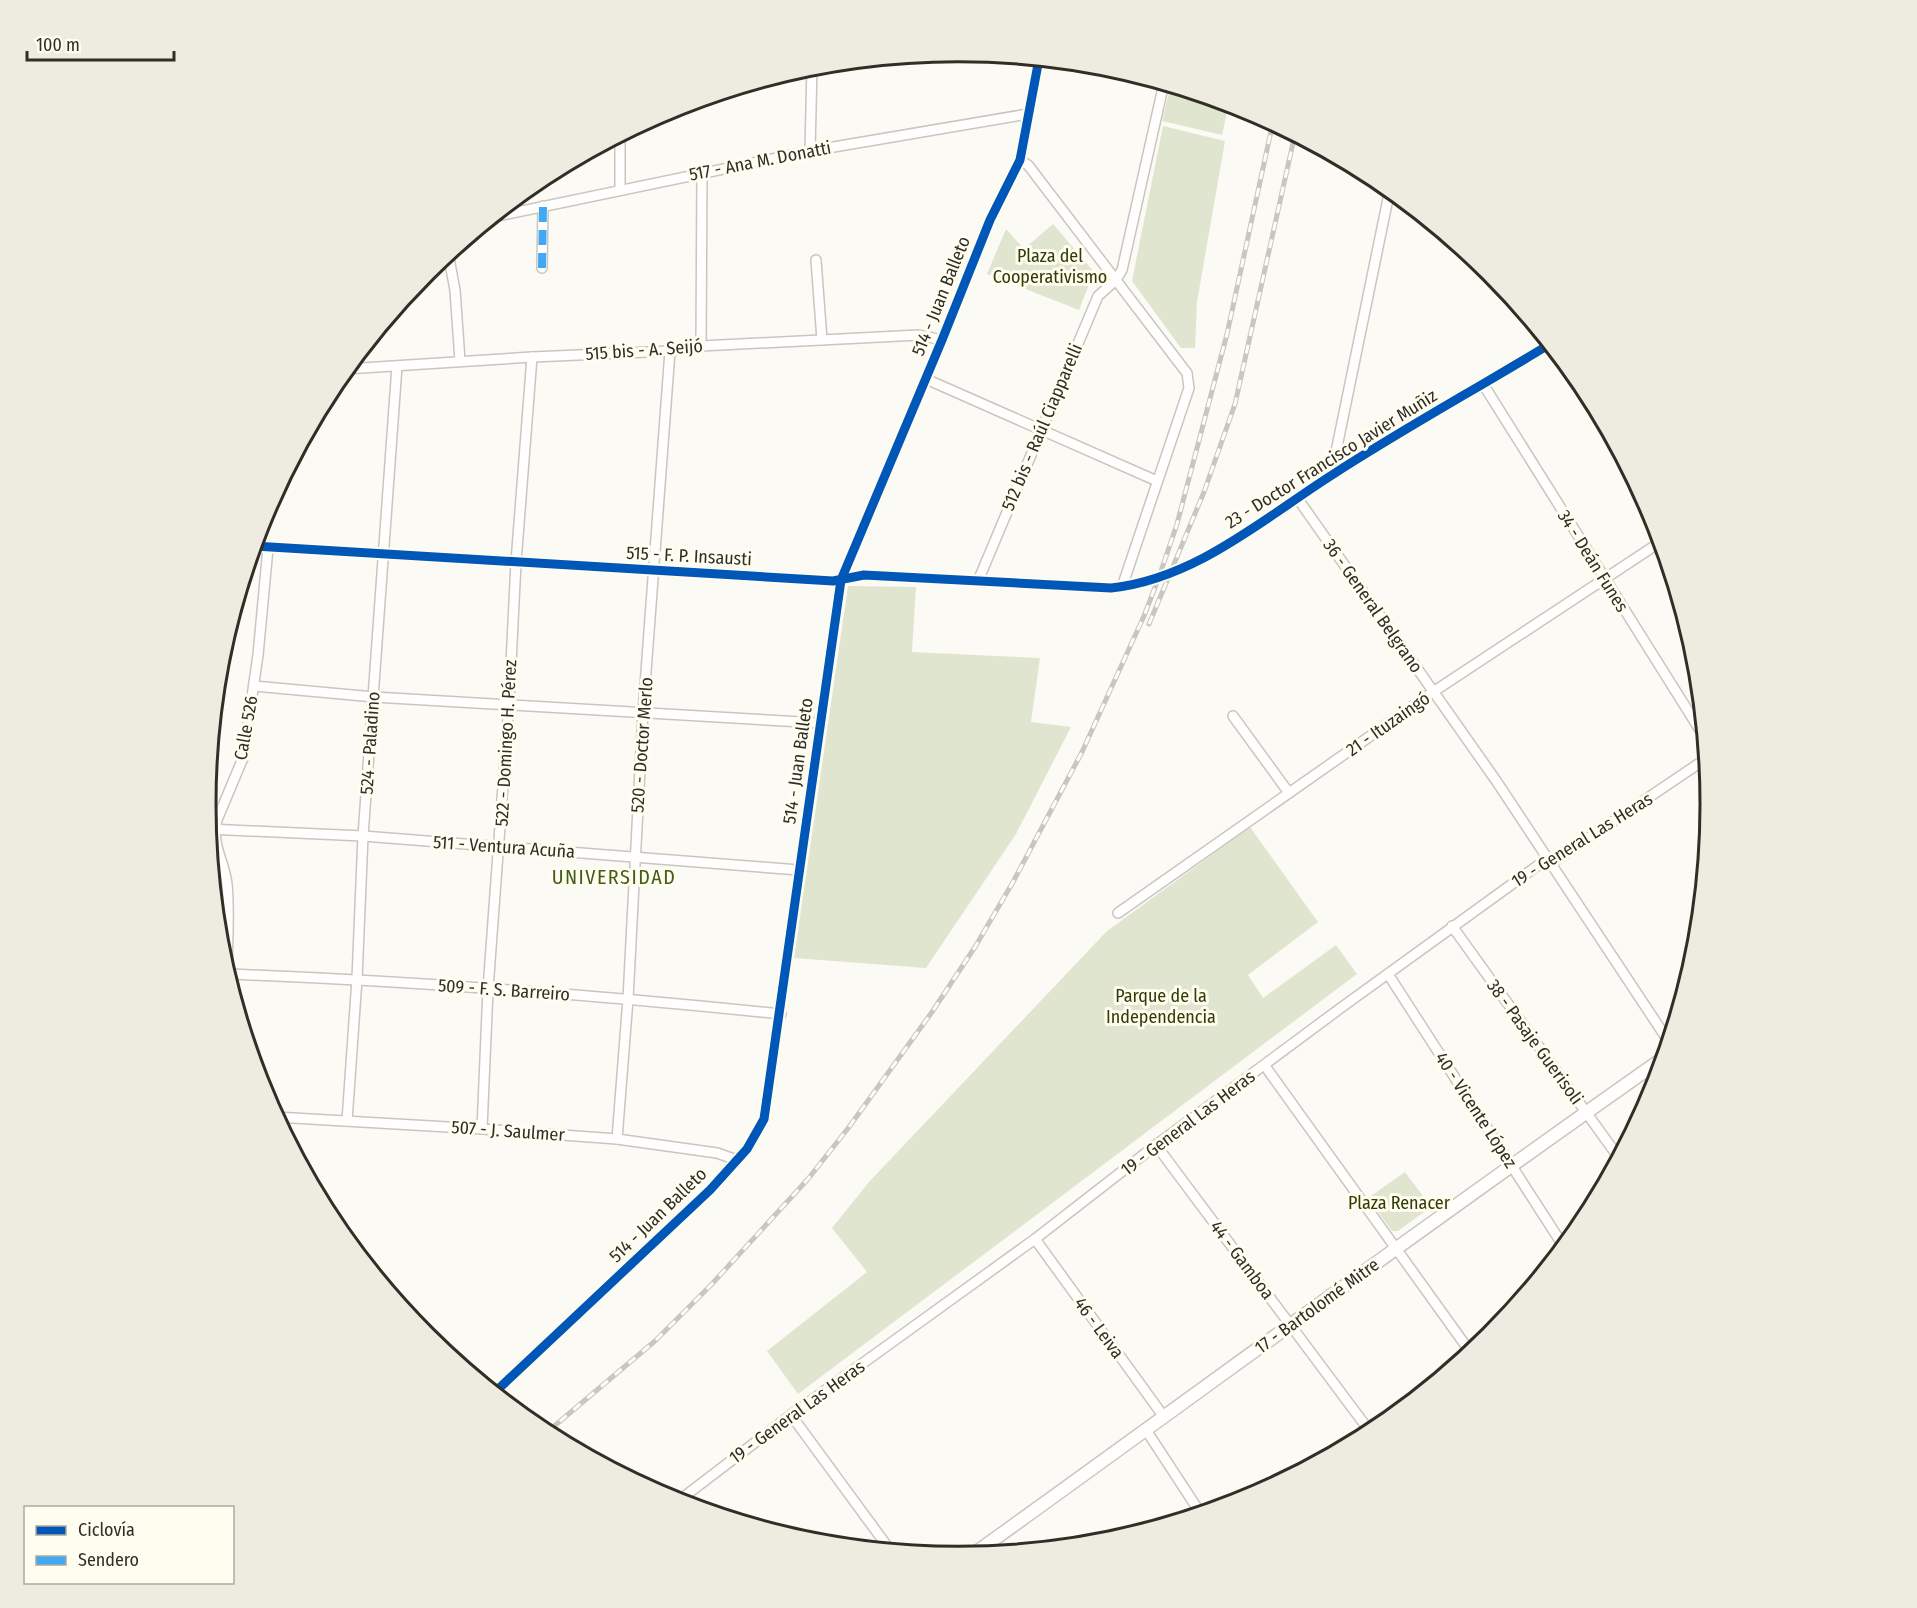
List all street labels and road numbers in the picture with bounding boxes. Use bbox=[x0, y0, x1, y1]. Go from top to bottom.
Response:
street label: 517 - Ana M. Donatti bbox=[687, 136, 833, 186]
street label: 514 - Juan Balleto bbox=[907, 233, 975, 359]
street label: 515 bis - A. Seijó bbox=[585, 335, 703, 365]
street label: 512 bis - Raúl Ciapparelli bbox=[997, 340, 1087, 514]
street label: 23 - Doctor Francisco Javier Muñiz bbox=[1221, 385, 1441, 533]
street label: 34 - Deán Funes bbox=[1553, 506, 1633, 616]
street label: 36 - General Belgrano bbox=[1319, 535, 1427, 677]
street label: 515 - F. P. Insausti bbox=[626, 542, 752, 570]
street label: 522 - Domingo H. Pérez bbox=[491, 659, 521, 827]
street label: 520 - Doctor Merlo bbox=[626, 676, 658, 814]
street label: 21 - Ituzaingó bbox=[1342, 687, 1434, 761]
street label: 524 - Paladino bbox=[355, 691, 385, 795]
street label: Calle 526 bbox=[230, 694, 262, 762]
street label: 514 - Juan Balleto bbox=[778, 697, 818, 825]
street label: 19 - General Las Heras bbox=[1507, 788, 1657, 892]
street label: 511 - Ventura Acuña bbox=[432, 831, 576, 863]
street label: 509 - F. S. Barreiro bbox=[437, 974, 571, 1006]
street label: 38 - Pasaje Guerisoli bbox=[1482, 975, 1588, 1109]
street label: 40 - Vicente López bbox=[1430, 1048, 1522, 1172]
street label: 19 - General Las Heras bbox=[1117, 1065, 1260, 1181]
street label: 507 - J. Saulmer bbox=[451, 1116, 566, 1146]
street label: 514 - Juan Balleto bbox=[605, 1163, 711, 1267]
street label: 44 - Gamboa bbox=[1205, 1216, 1279, 1304]
street label: 17 - Bartolomé Mitre bbox=[1250, 1253, 1384, 1359]
street label: 46 - Leiva bbox=[1069, 1293, 1129, 1363]
street label: 19 - General Las Heras bbox=[725, 1355, 869, 1469]

